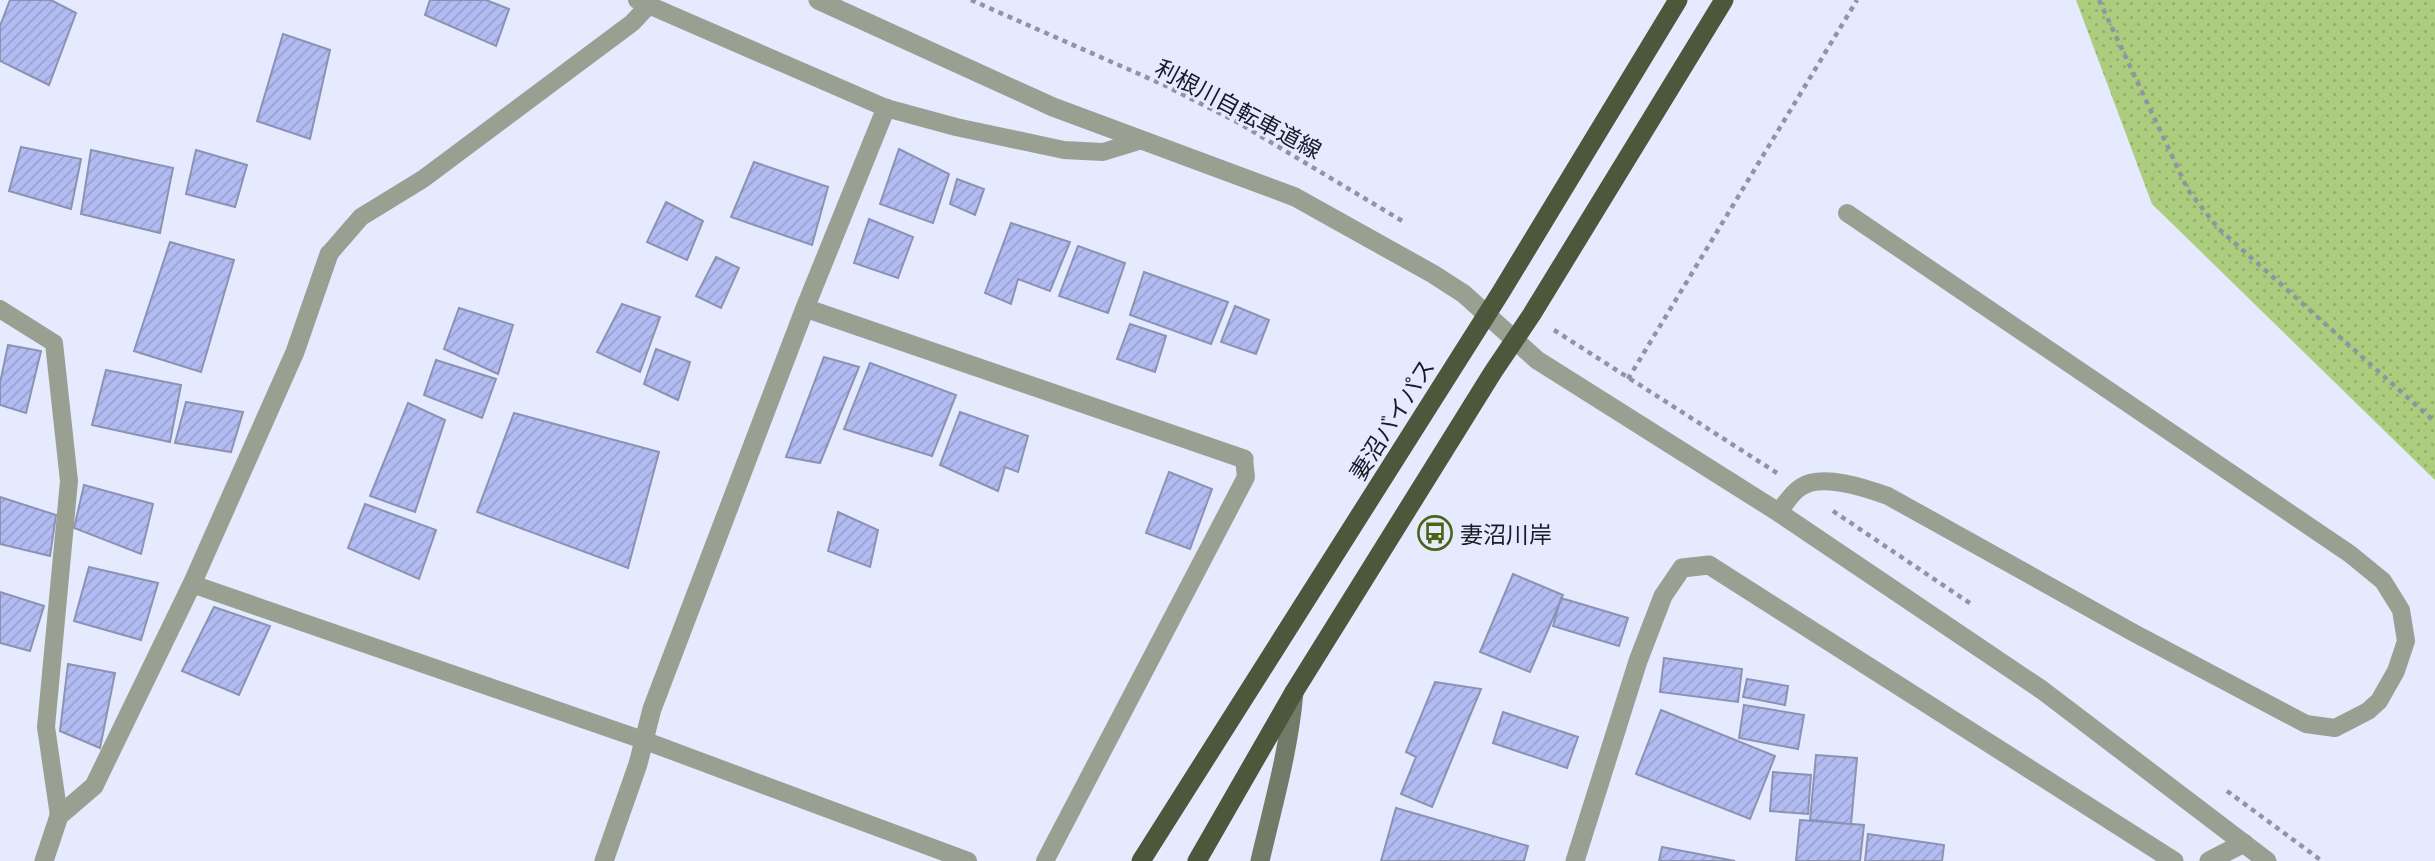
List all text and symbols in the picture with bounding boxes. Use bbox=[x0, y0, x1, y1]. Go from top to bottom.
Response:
street label: 利根川自転車道線 bbox=[1150, 51, 1328, 165]
street label: 妻沼バイパス bbox=[1341, 352, 1441, 486]
bus stop icon: 妻沼川岸 bbox=[1416, 514, 1454, 552]
place label: 妻沼川岸 bbox=[1460, 518, 1552, 549]

